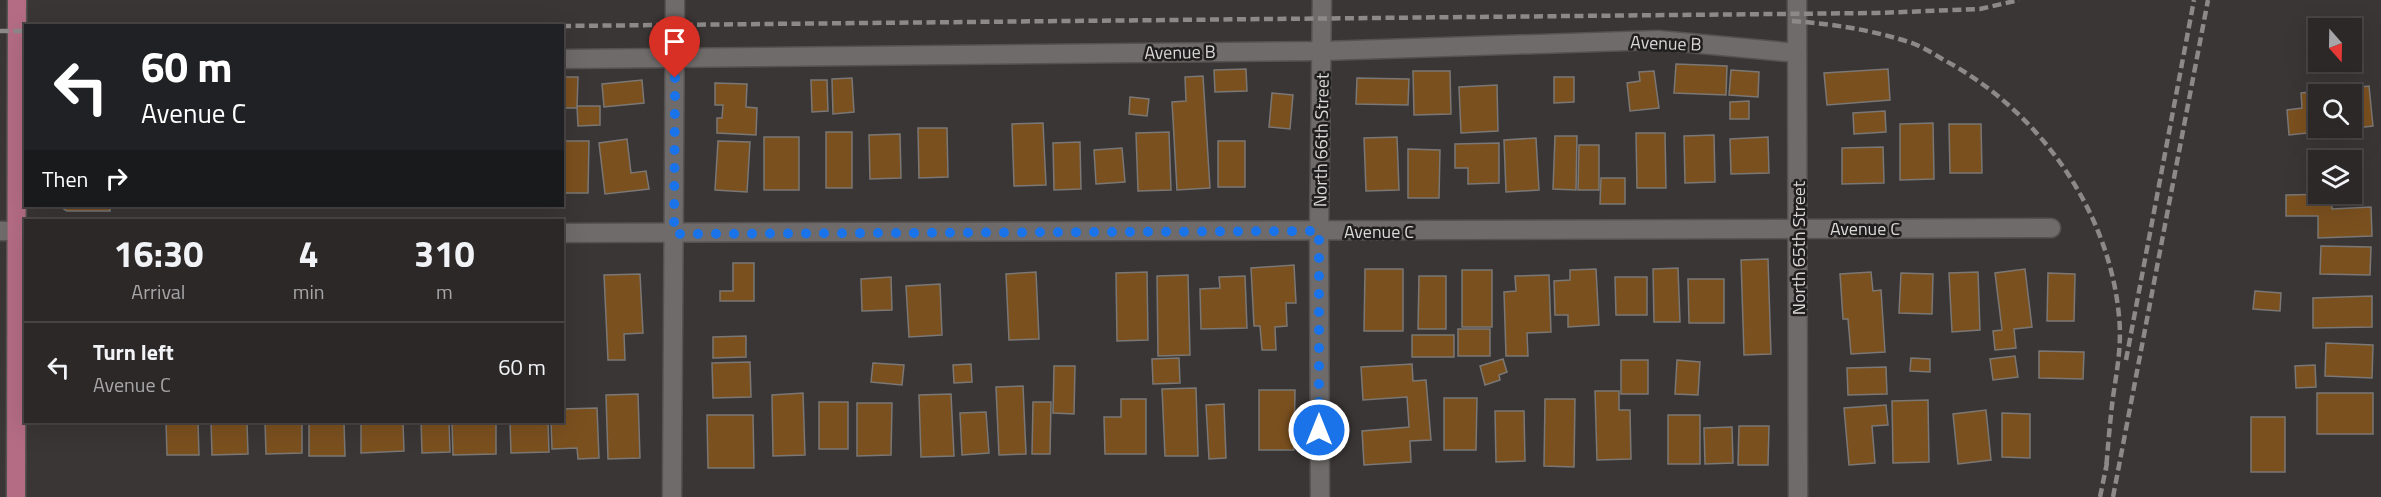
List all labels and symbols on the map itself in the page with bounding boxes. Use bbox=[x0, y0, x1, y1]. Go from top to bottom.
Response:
pin bbox=[649, 16, 700, 78]
north arrow bbox=[2308, 18, 2362, 72]
street label: Avenue B bbox=[1630, 28, 1702, 58]
street label: Avenue B bbox=[1144, 38, 1216, 66]
street label: North 66th Street bbox=[1306, 72, 1336, 207]
street label: North 65th Street bbox=[1785, 180, 1812, 315]
street label: Avenue C bbox=[1830, 215, 1900, 242]
street label: Avenue C bbox=[1344, 218, 1414, 245]
position arrow bbox=[1287, 398, 1351, 462]

